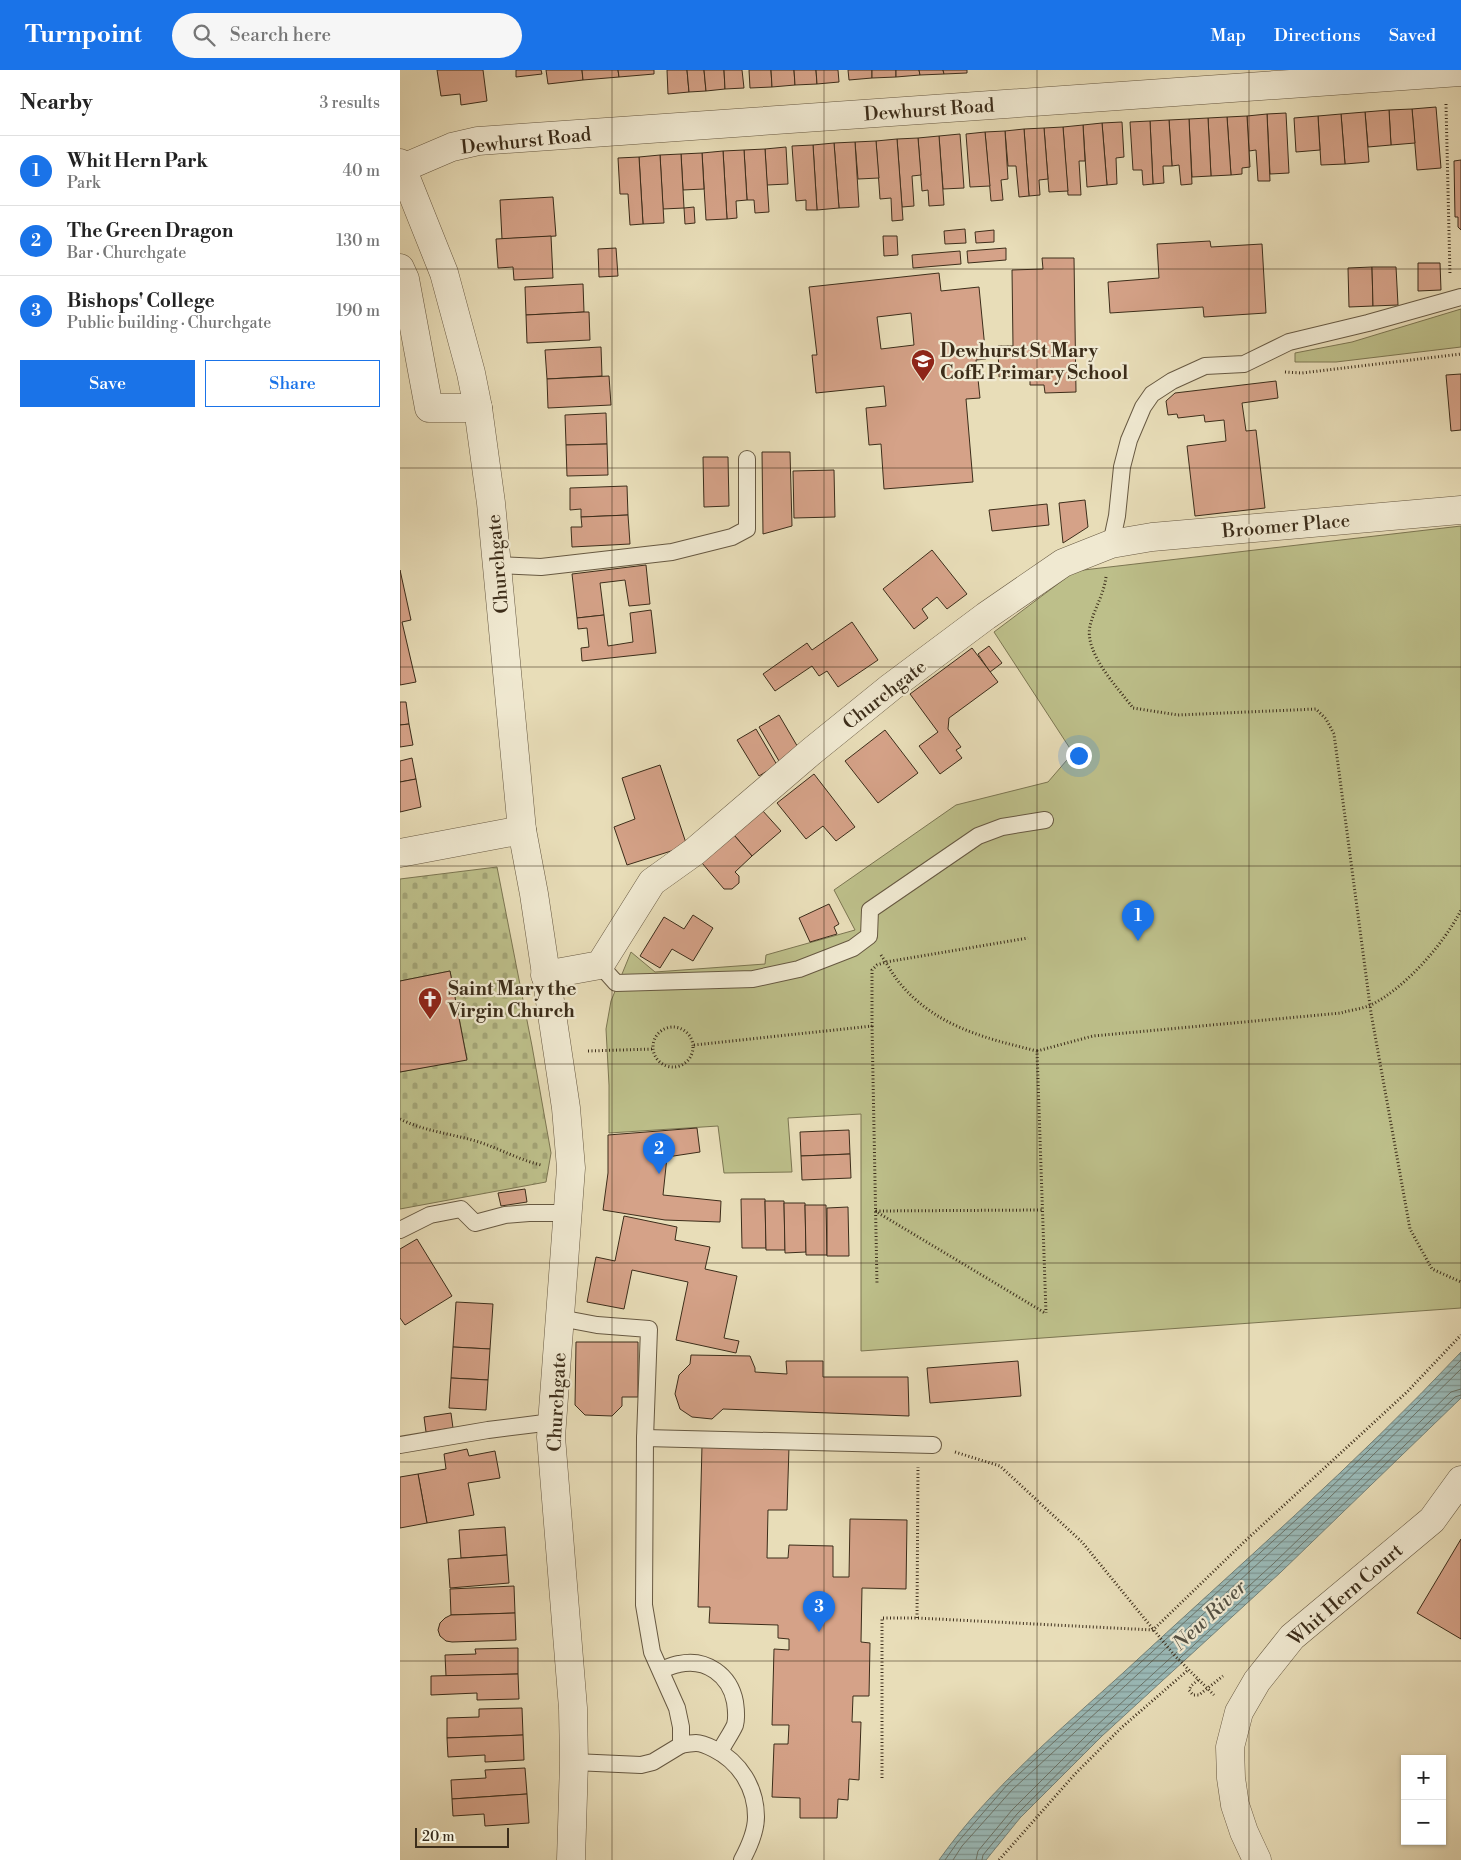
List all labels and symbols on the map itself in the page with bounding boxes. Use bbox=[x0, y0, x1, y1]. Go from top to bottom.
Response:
street label: Dewhurst Road bbox=[863, 93, 995, 127]
street label: Dewhurst Road bbox=[460, 122, 593, 160]
place label: Dewhurst St Mary CofE Primary School bbox=[940, 339, 1128, 385]
school or university icon: Dewhurst St Mary CofE Primary School bbox=[910, 348, 936, 382]
street label: Broomer Place bbox=[1220, 508, 1351, 544]
street label: Churchgate bbox=[482, 513, 514, 615]
street label: Churchgate bbox=[838, 655, 931, 735]
your location bbox=[1066, 743, 1092, 769]
pin: 1 bbox=[1122, 900, 1154, 941]
place label: Saint Mary the Virgin Church bbox=[447, 977, 576, 1023]
church icon: Saint Mary the Virgin Church bbox=[417, 986, 443, 1020]
pin: 2 bbox=[643, 1133, 675, 1174]
street label: Churchgate bbox=[542, 1352, 572, 1452]
street label: Whit Hern Court bbox=[1283, 1538, 1408, 1652]
water label: New River bbox=[1167, 1575, 1253, 1657]
pin: 3 bbox=[803, 1591, 835, 1632]
scale bar bbox=[415, 1825, 509, 1848]

